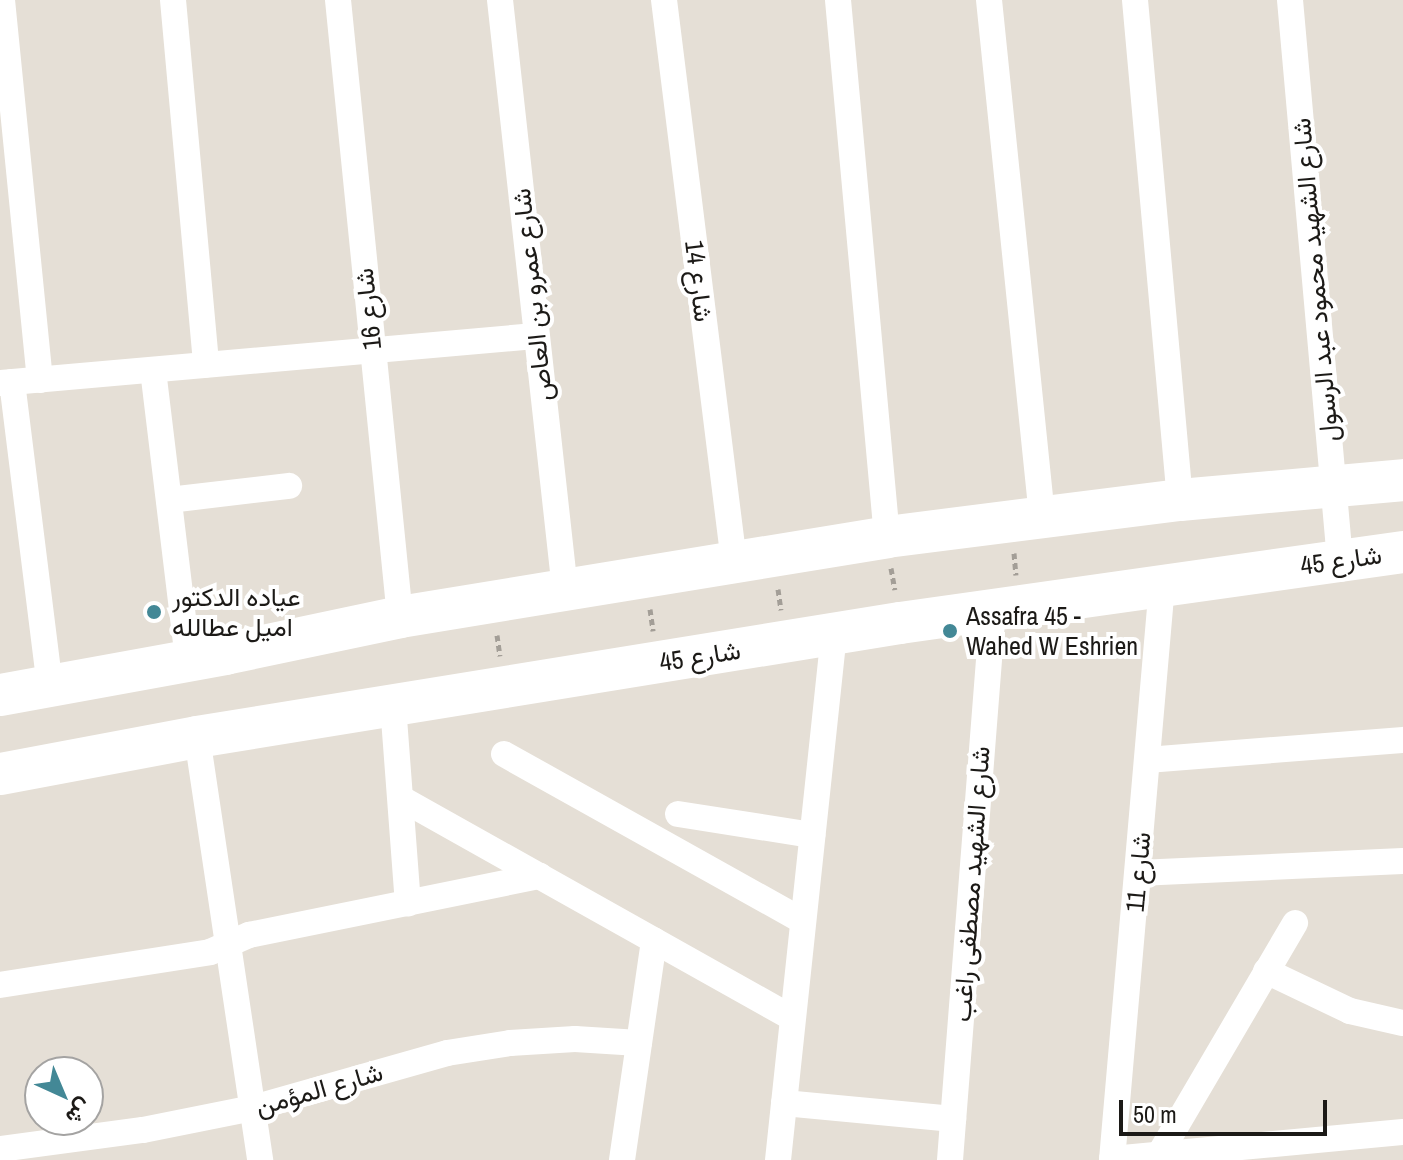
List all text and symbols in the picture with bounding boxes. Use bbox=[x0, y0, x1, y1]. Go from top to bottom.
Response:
street label: شارع الشهيد محمود عبد الرسول bbox=[1285, 117, 1345, 443]
street label: شارع عمرو بن العاص bbox=[505, 187, 559, 403]
street label: شارع 14 bbox=[679, 238, 719, 324]
street label: شارع 16 bbox=[348, 267, 388, 351]
street label: شارع 45 bbox=[1298, 539, 1384, 581]
place label: عياده الدكتور اميل عطالله bbox=[172, 581, 301, 642]
place label: Assafra 45 - Wahed W Eshrien bbox=[966, 600, 1138, 662]
marker: عياده الدكتور اميل عطالله bbox=[143, 601, 165, 623]
marker: Assafra 45 - Wahed W Eshrien bbox=[941, 622, 959, 640]
street label: شارع 45 bbox=[657, 634, 743, 678]
street label: شارع الشهيد مصطفى راغب bbox=[946, 745, 996, 1023]
street label: شارع 11 bbox=[1119, 831, 1157, 913]
north arrow bbox=[24, 1056, 104, 1136]
street label: شارع المؤمن bbox=[252, 1056, 386, 1122]
scale bar bbox=[1123, 1084, 1331, 1134]
text: ش bbox=[59, 1092, 99, 1132]
text: 50 m bbox=[1133, 1098, 1177, 1130]

